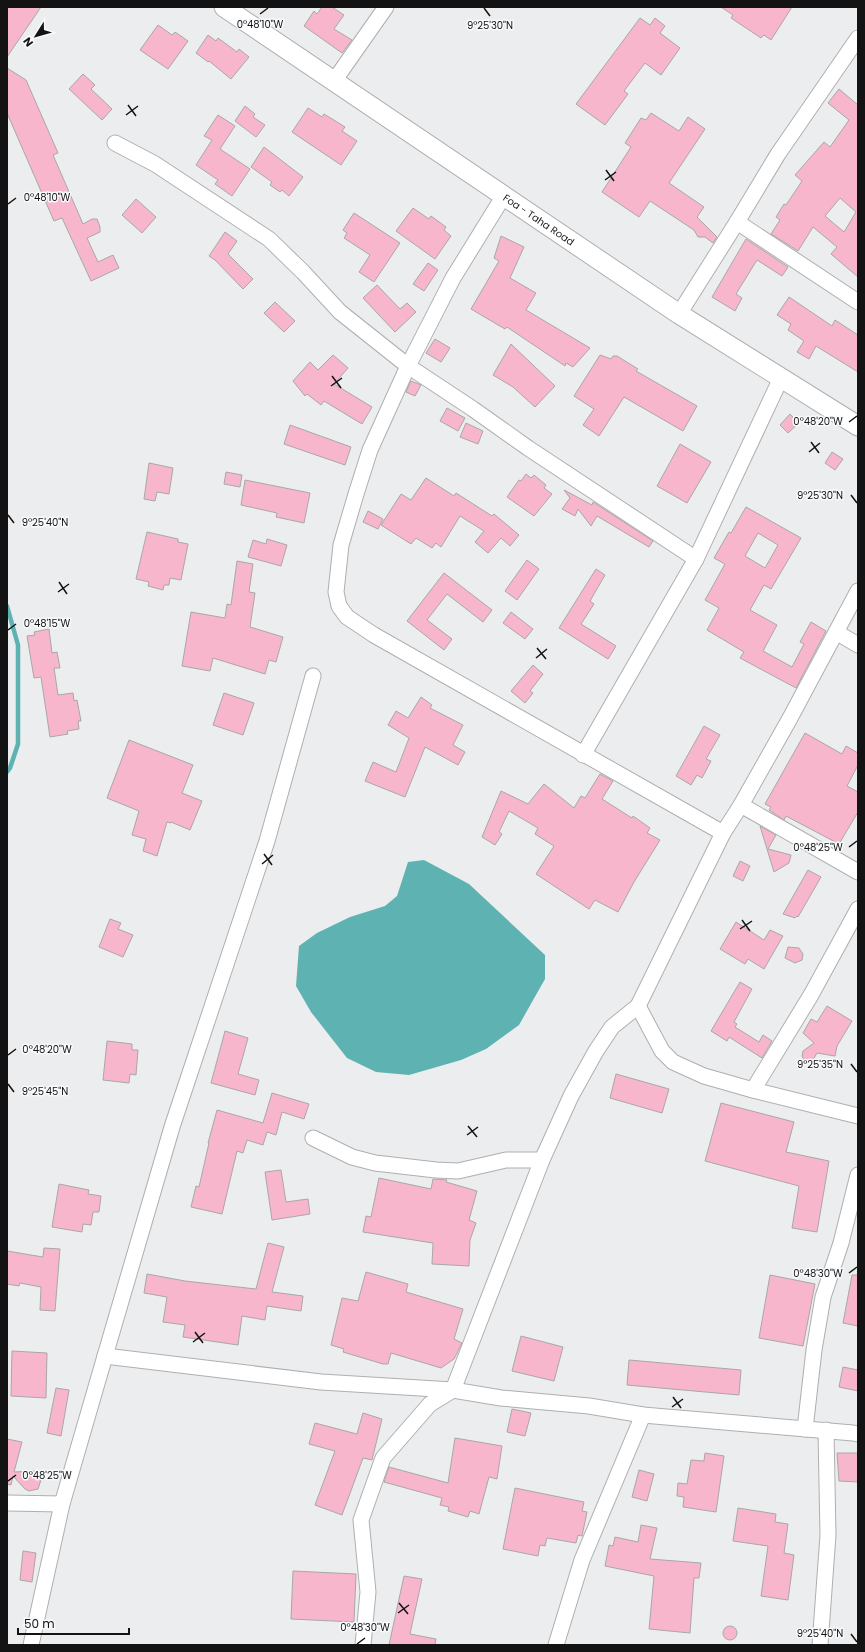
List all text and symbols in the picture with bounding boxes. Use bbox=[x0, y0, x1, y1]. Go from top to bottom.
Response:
north arrow bbox=[16, 16, 56, 56]
text: 0°48'10"W bbox=[237, 17, 284, 32]
text: 9°25'30"N bbox=[467, 18, 513, 33]
text: N bbox=[19, 34, 37, 50]
text: 0°48'10"W bbox=[24, 190, 71, 205]
street label: Foa - Taha Road bbox=[500, 190, 578, 249]
text: 0°48'20"W bbox=[793, 414, 843, 429]
text: 9°25'30"N bbox=[797, 488, 843, 503]
text: 9°25'40"N bbox=[22, 515, 68, 530]
text: 0°48'15"W bbox=[24, 616, 71, 631]
text: 0°48'25"W bbox=[793, 840, 843, 855]
text: 0°48'20"W bbox=[22, 1042, 72, 1057]
text: 9°25'35"N bbox=[797, 1057, 843, 1072]
text: 9°25'45"N bbox=[22, 1084, 68, 1099]
text: 0°48'30"W bbox=[793, 1266, 843, 1281]
text: 0°48'25"W bbox=[22, 1468, 72, 1483]
scale bar bbox=[18, 1610, 129, 1636]
text: 50 m bbox=[24, 1615, 55, 1632]
text: 0°48'30"W bbox=[340, 1620, 390, 1635]
text: 9°25'40"N bbox=[797, 1626, 843, 1641]

